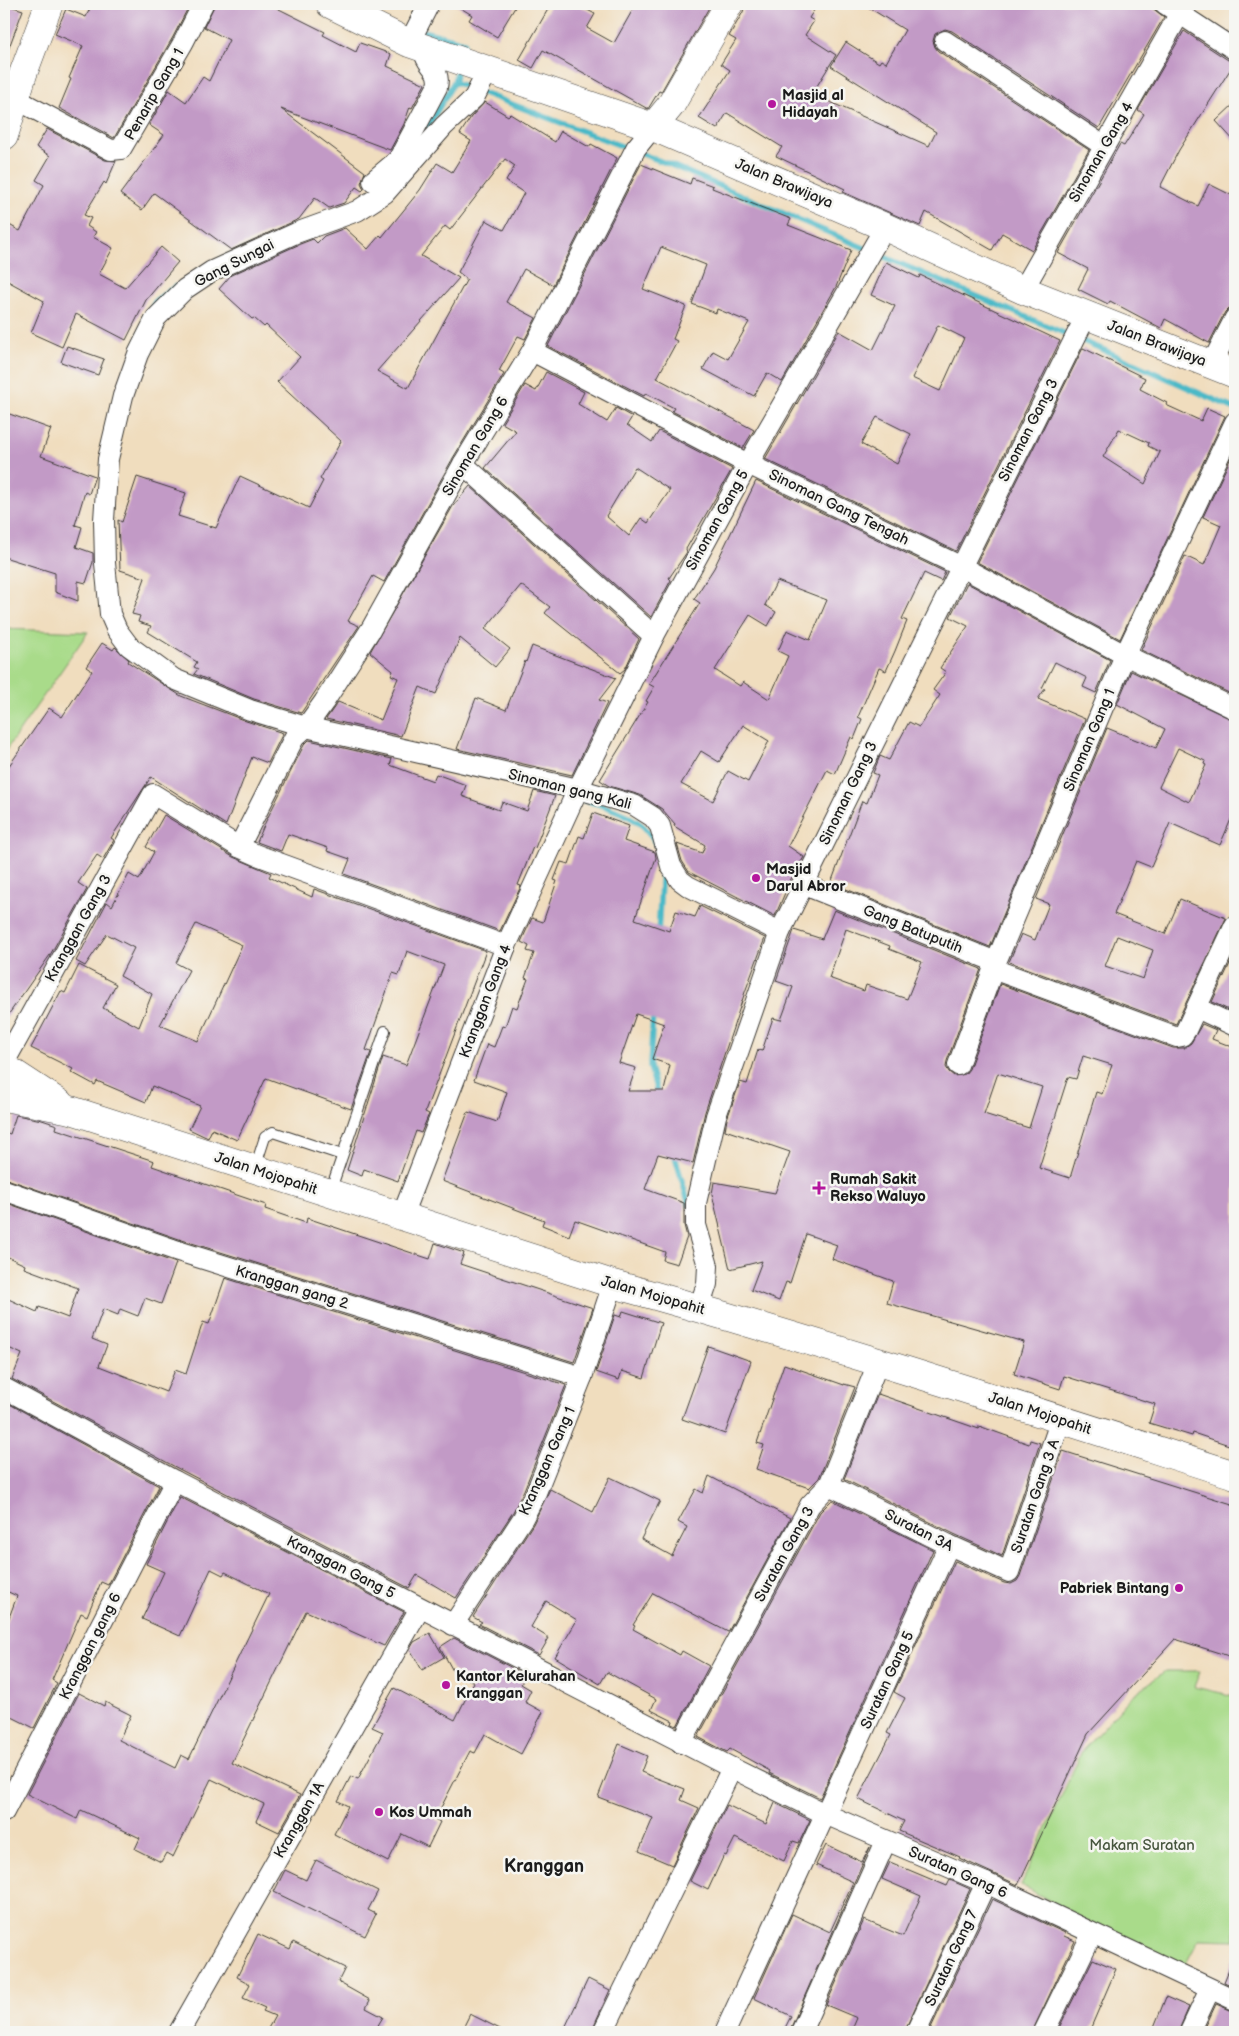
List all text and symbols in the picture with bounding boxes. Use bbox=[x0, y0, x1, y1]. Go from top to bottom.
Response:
street label: Penarip Gang 1 bbox=[120, 45, 188, 144]
place label: Masjid al Hidayah bbox=[782, 86, 844, 122]
marker: Masjid al Hidayah bbox=[766, 98, 778, 110]
street label: Sinoman Gang 4 bbox=[1065, 99, 1138, 206]
street label: Jalan Brawijaya bbox=[732, 154, 836, 213]
street label: Gang Sungai bbox=[191, 235, 277, 292]
street label: Jalan Brawijaya bbox=[1105, 316, 1209, 371]
street label: Sinoman Gang 3 bbox=[994, 376, 1063, 485]
street label: Sinoman Gang 6 bbox=[438, 393, 513, 500]
street label: Sinoman Gang Tengah bbox=[766, 465, 912, 550]
street label: Sinoman Gang 5 bbox=[682, 466, 753, 574]
street label: Sinoman Gang 1 bbox=[1059, 686, 1120, 794]
street label: Sinoman Gang 3 bbox=[815, 738, 882, 848]
street label: Sinoman gang Kali bbox=[506, 765, 633, 814]
place label: Masjid Darul Abror bbox=[766, 860, 846, 896]
street label: Kranggan Gang 3 bbox=[41, 871, 116, 985]
marker: Masjid Darul Abror bbox=[750, 872, 762, 884]
street label: Gang Batuputih bbox=[860, 901, 965, 958]
street label: Kranggan Gang 4 bbox=[455, 942, 516, 1061]
street label: Jalan Mojopahit bbox=[212, 1148, 320, 1199]
place label: Rumah Sakit Rekso Waluyo bbox=[830, 1170, 926, 1206]
marker: Rumah Sakit Rekso Waluyo bbox=[812, 1181, 826, 1195]
street label: Kranggan gang 2 bbox=[233, 1261, 351, 1314]
street label: Jalan Mojopahit bbox=[599, 1272, 707, 1319]
street label: Jalan Mojopahit bbox=[986, 1388, 1094, 1439]
street label: Kranggan Gang 1 bbox=[515, 1404, 580, 1518]
street label: Suratan Gang 3 A bbox=[1007, 1436, 1064, 1556]
street label: Suratan Gang 3 bbox=[750, 1503, 819, 1605]
street label: Suratan 3A bbox=[881, 1505, 957, 1556]
street label: Kranggan Gang 5 bbox=[283, 1532, 398, 1603]
place label: Pabriek Bintang bbox=[1060, 1579, 1169, 1598]
marker: Pabriek Bintang bbox=[1173, 1582, 1185, 1594]
street label: Kranggan gang 6 bbox=[55, 1590, 126, 1703]
street label: Suratan Gang 5 bbox=[857, 1628, 918, 1732]
place label: Kantor Kelurahan Kranggan bbox=[456, 1667, 576, 1703]
marker: Kantor Kelurahan Kranggan bbox=[440, 1679, 452, 1691]
street label: Kranggan 1A bbox=[270, 1778, 329, 1862]
place label: Kos Ummah bbox=[389, 1803, 472, 1822]
marker: Kos Ummah bbox=[373, 1806, 385, 1818]
park label: Makam Suratan bbox=[1089, 1836, 1195, 1855]
street label: Suratan Gang 6 bbox=[905, 1842, 1010, 1903]
district label: Kranggan bbox=[504, 1856, 584, 1877]
street label: Suratan Gang 7 bbox=[921, 1906, 982, 2009]

